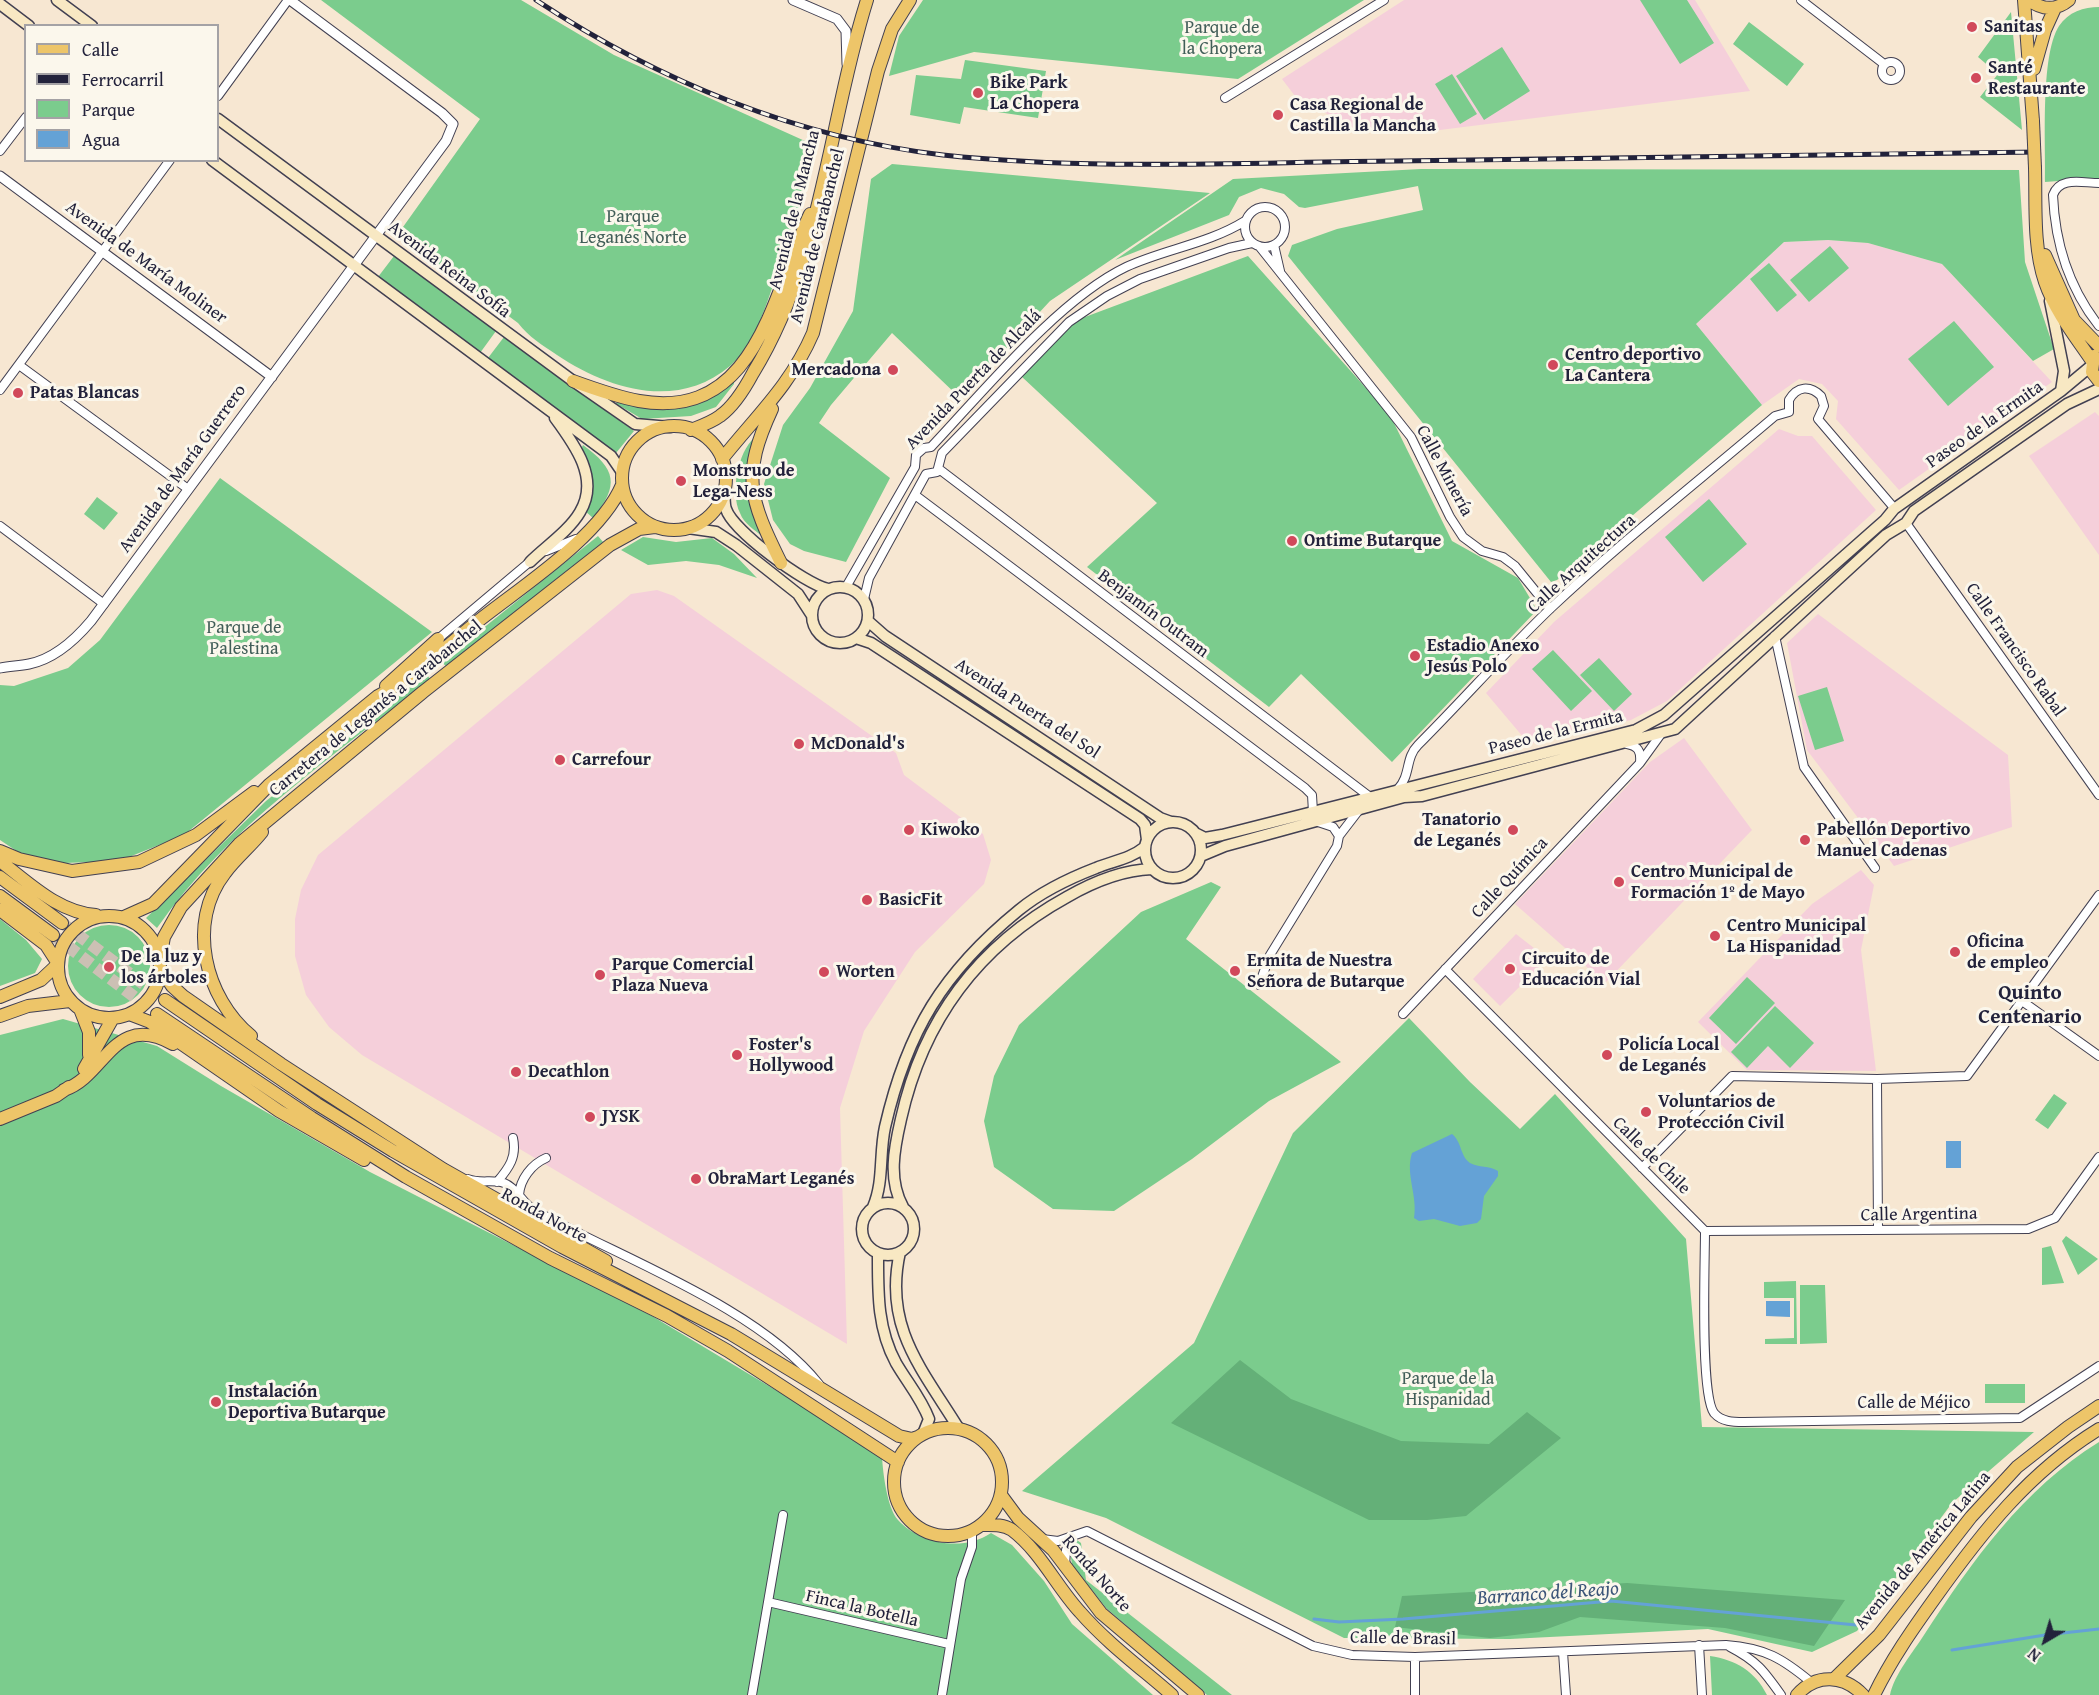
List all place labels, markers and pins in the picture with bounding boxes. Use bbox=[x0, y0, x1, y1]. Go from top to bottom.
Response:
place label: Sanitas bbox=[1984, 16, 2043, 38]
marker: Sanitas bbox=[1965, 20, 1979, 34]
place label: Santé Restaurante bbox=[1988, 57, 2086, 100]
marker: Santé Restaurante bbox=[1969, 71, 1983, 85]
place label: Bike Park La Chopera bbox=[990, 72, 1079, 115]
marker: Bike Park La Chopera bbox=[971, 86, 985, 100]
place label: Casa Regional de Castilla la Mancha bbox=[1290, 94, 1436, 136]
marker: Casa Regional de Castilla la Mancha bbox=[1271, 108, 1285, 122]
place label: Centro deportivo La Cantera bbox=[1565, 344, 1701, 386]
marker: Centro deportivo La Cantera bbox=[1546, 358, 1560, 372]
place label: Mercadona bbox=[791, 359, 881, 381]
marker: Mercadona bbox=[886, 363, 900, 377]
place label: Patas Blancas bbox=[30, 382, 139, 404]
marker: Patas Blancas bbox=[11, 386, 25, 400]
place label: Monstruo de Lega-Ness bbox=[693, 460, 795, 502]
marker: Monstruo de Lega-Ness bbox=[674, 474, 688, 488]
place label: Ontime Butarque bbox=[1304, 530, 1441, 552]
marker: Ontime Butarque bbox=[1285, 534, 1299, 548]
place label: Estadio Anexo Jesús Polo bbox=[1427, 635, 1539, 678]
marker: Estadio Anexo Jesús Polo bbox=[1408, 649, 1422, 663]
place label: McDonald's bbox=[811, 733, 905, 755]
marker: McDonald's bbox=[792, 737, 806, 751]
place label: Carrefour bbox=[572, 749, 651, 771]
marker: Carrefour bbox=[553, 753, 567, 767]
place label: Tanatorio de Leganés bbox=[1414, 809, 1501, 852]
place label: Kiwoko bbox=[921, 819, 980, 841]
place label: Pabellón Deportivo Manuel Cadenas bbox=[1817, 819, 1970, 862]
marker: Kiwoko bbox=[902, 823, 916, 837]
marker: Tanatorio de Leganés bbox=[1506, 823, 1520, 837]
marker: Pabellón Deportivo Manuel Cadenas bbox=[1798, 833, 1812, 847]
place label: Centro Municipal de Formación 1º de Mayo bbox=[1631, 861, 1805, 904]
marker: Centro Municipal de Formación 1º de Mayo bbox=[1612, 875, 1626, 889]
place label: BasicFit bbox=[879, 889, 943, 911]
marker: BasicFit bbox=[860, 893, 874, 907]
place label: Centro Municipal La Hispanidad bbox=[1727, 915, 1866, 958]
marker: Centro Municipal La Hispanidad bbox=[1708, 929, 1722, 943]
place label: Oficina de empleo bbox=[1967, 931, 2049, 974]
marker: Oficina de empleo bbox=[1948, 945, 1962, 959]
place label: De la luz y los árboles bbox=[121, 946, 207, 988]
place label: Circuito de Educación Vial bbox=[1522, 948, 1640, 990]
place label: Ermita de Nuestra Señora de Butarque bbox=[1247, 950, 1405, 992]
place label: Parque Comercial Plaza Nueva bbox=[612, 954, 754, 996]
marker: De la luz y los árboles bbox=[102, 960, 116, 974]
place label: Worten bbox=[836, 961, 895, 983]
marker: Circuito de Educación Vial bbox=[1503, 962, 1517, 976]
marker: Ermita de Nuestra Señora de Butarque bbox=[1228, 964, 1242, 978]
marker: Worten bbox=[817, 965, 831, 979]
marker: Parque Comercial Plaza Nueva bbox=[593, 968, 607, 982]
place label: Foster's Hollywood bbox=[749, 1034, 834, 1076]
place label: Policía Local de Leganés bbox=[1619, 1034, 1719, 1076]
marker: Foster's Hollywood bbox=[730, 1048, 744, 1062]
marker: Policía Local de Leganés bbox=[1600, 1048, 1614, 1062]
place label: Decathlon bbox=[528, 1061, 609, 1083]
marker: Decathlon bbox=[509, 1065, 523, 1079]
place label: Voluntarios de Protección Civil bbox=[1658, 1091, 1784, 1134]
marker: Voluntarios de Protección Civil bbox=[1639, 1105, 1653, 1119]
place label: JYSK bbox=[602, 1106, 640, 1128]
marker: JYSK bbox=[583, 1110, 597, 1124]
place label: ObraMart Leganés bbox=[708, 1168, 854, 1190]
marker: ObraMart Leganés bbox=[689, 1172, 703, 1186]
place label: Instalación Deportiva Butarque bbox=[228, 1381, 386, 1424]
marker: Instalación Deportiva Butarque bbox=[209, 1395, 223, 1409]

